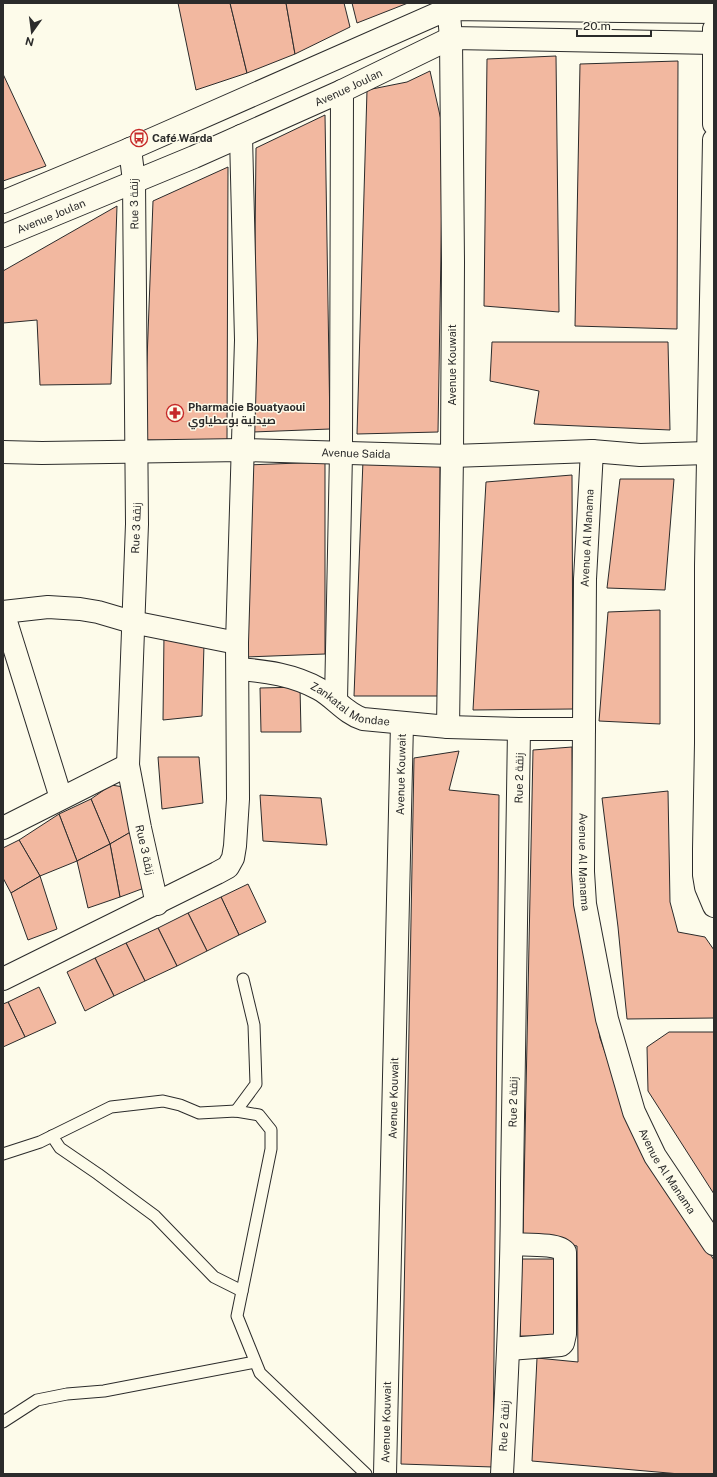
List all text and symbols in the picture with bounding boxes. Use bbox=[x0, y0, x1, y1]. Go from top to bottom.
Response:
north arrow bbox=[12, 12, 52, 52]
scale bar bbox=[577, 12, 651, 38]
text: 20 m bbox=[583, 19, 611, 33]
text: N bbox=[24, 35, 35, 49]
street label: Avenue Joulan bbox=[313, 66, 384, 108]
bus stop icon: Café Warda bbox=[129, 128, 149, 148]
place label: Café Warda bbox=[152, 132, 213, 144]
street label: Rue 3 زنقة bbox=[128, 178, 141, 230]
street label: Avenue Joulan bbox=[15, 197, 87, 236]
street label: Avenue Kouwait bbox=[446, 324, 458, 406]
place label: Pharmacie Bouatyaoui صيدلية بوعطياوي bbox=[188, 401, 305, 430]
pharmacy icon: Pharmacie Bouatyaoui صيدلية بوعطياوي bbox=[165, 403, 185, 423]
street label: Avenue Saida bbox=[321, 446, 391, 460]
street label: Avenue Al Manama bbox=[578, 489, 596, 587]
street label: Rue 3 زنقة bbox=[129, 502, 144, 554]
street label: Zankatal Mondae bbox=[309, 680, 390, 727]
street label: Avenue Kouwait bbox=[394, 733, 408, 815]
street label: Rue 2 زنقة bbox=[513, 752, 526, 804]
street label: Avenue Al Manama bbox=[577, 813, 592, 912]
street label: Rue 3 زنقة bbox=[132, 824, 157, 877]
street label: Avenue Kouwait bbox=[387, 1057, 400, 1139]
street label: Rue 2 زنقة bbox=[507, 1076, 520, 1128]
street label: Avenue Al Manama bbox=[637, 1126, 698, 1216]
street label: Avenue Kouwait bbox=[379, 1381, 393, 1463]
street label: Rue 2 زنقة bbox=[497, 1400, 512, 1452]

